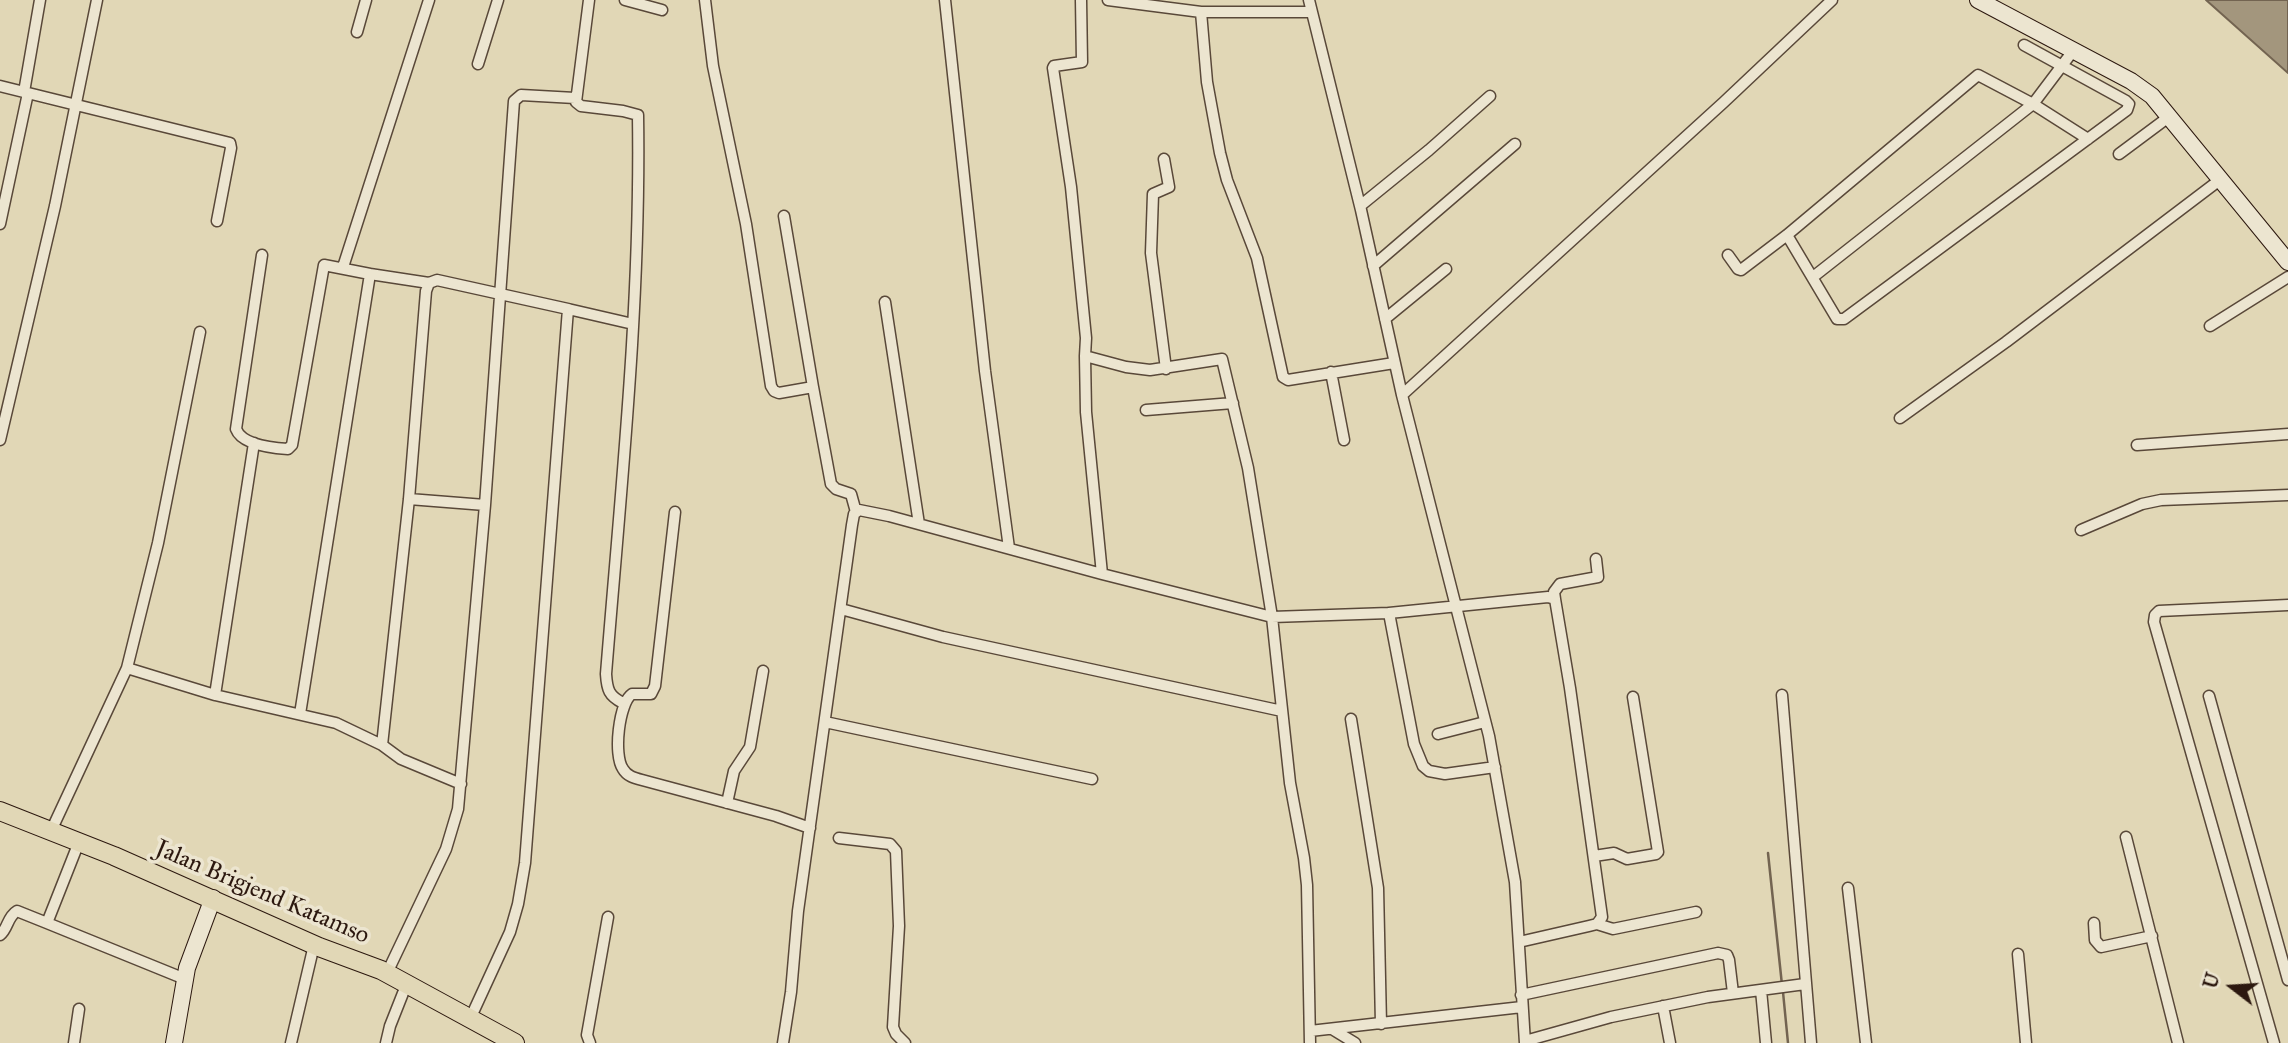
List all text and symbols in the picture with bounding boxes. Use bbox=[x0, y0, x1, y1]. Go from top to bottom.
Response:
street label: Jalan Brigjend Katamso bbox=[151, 835, 373, 951]
north arrow bbox=[2197, 952, 2267, 1022]
text: U bbox=[2198, 970, 2225, 991]

